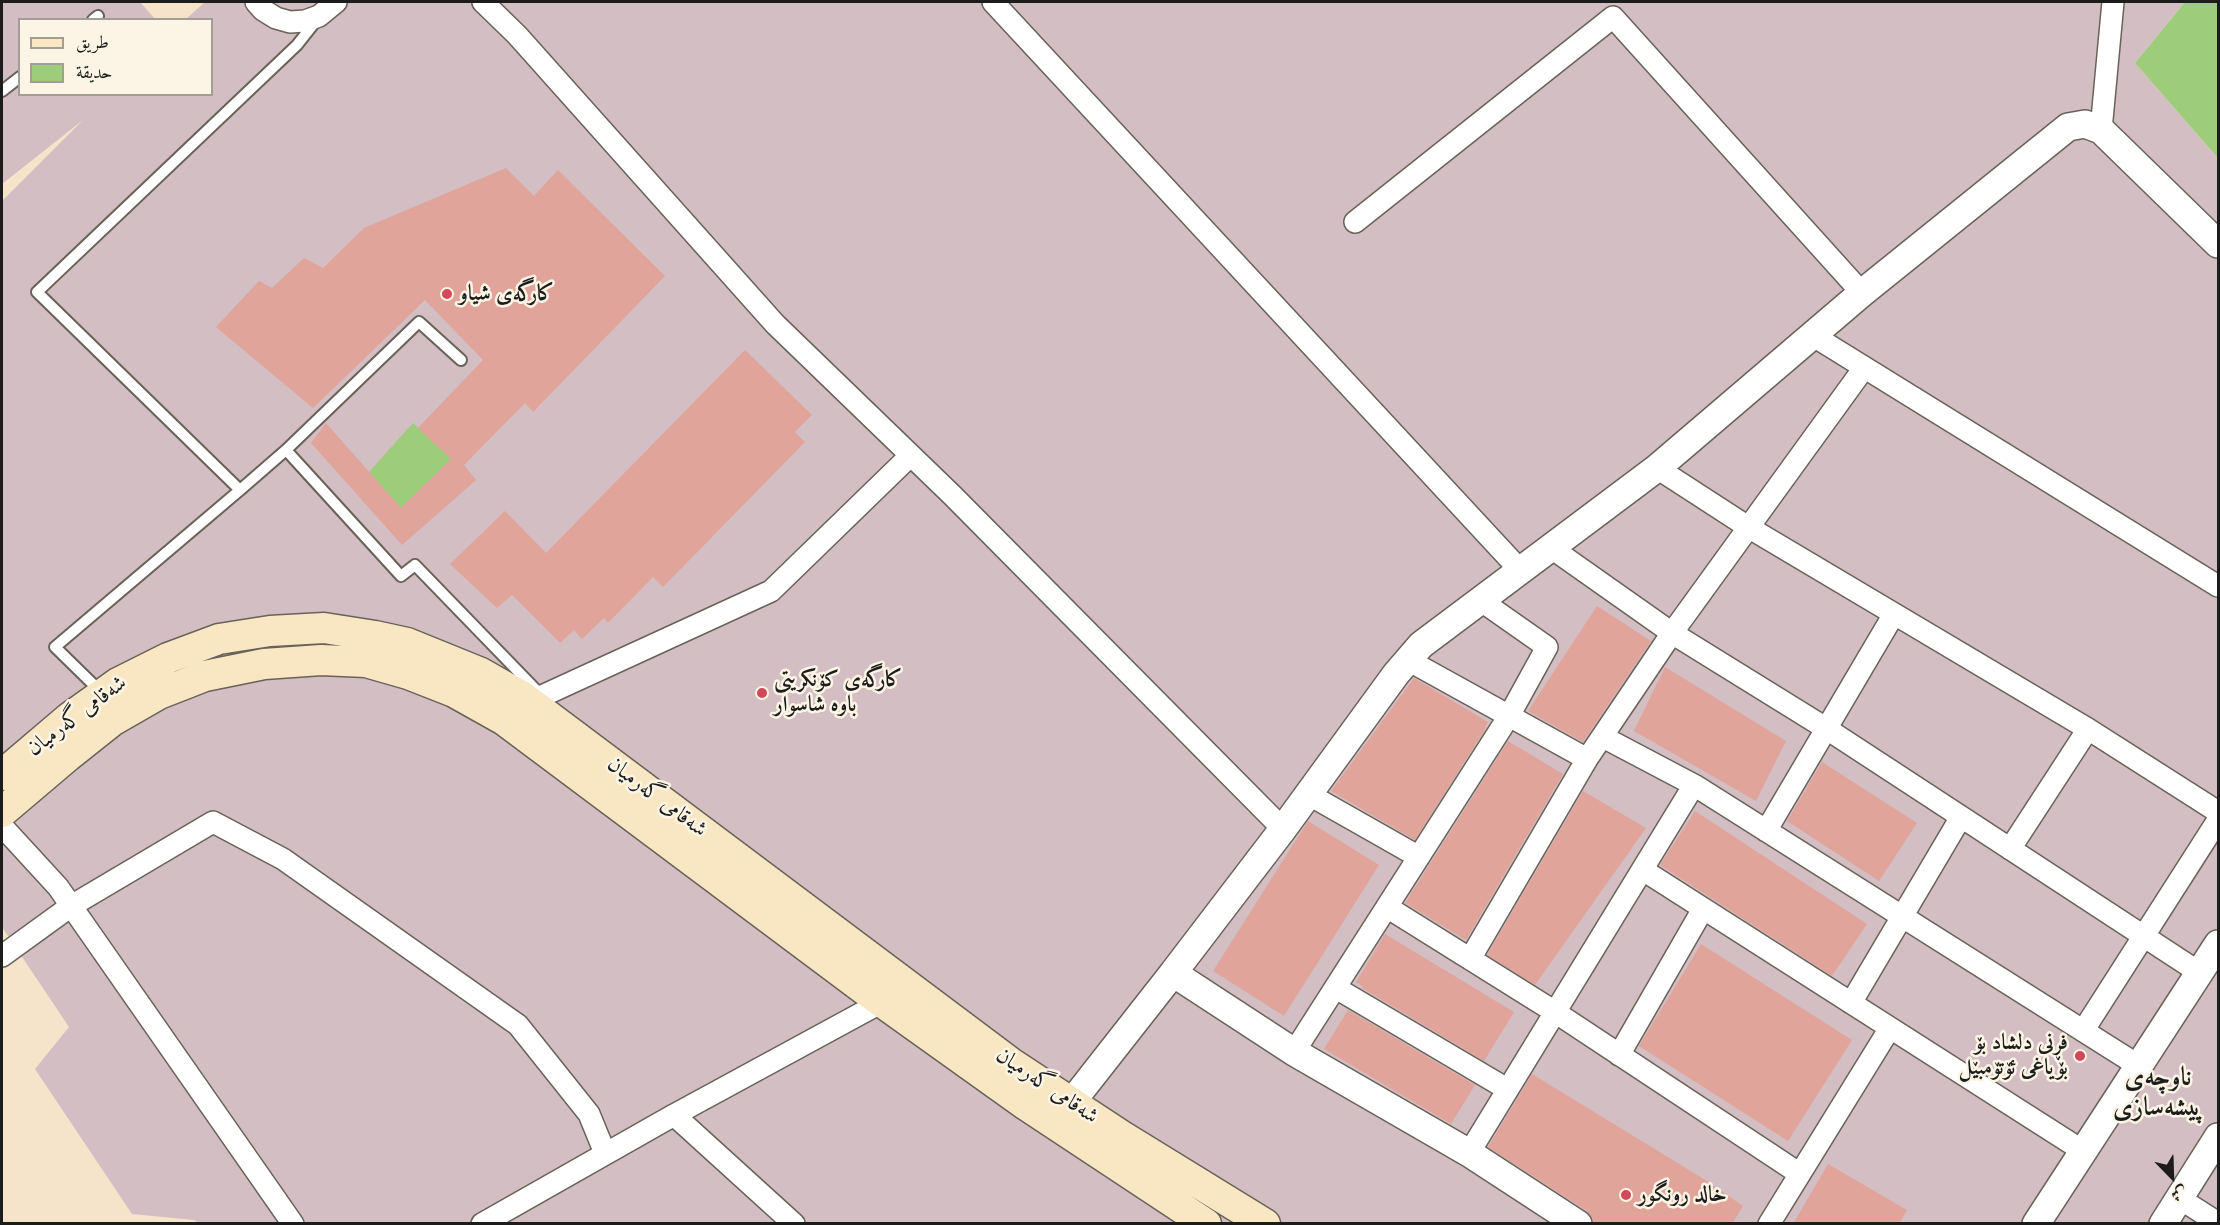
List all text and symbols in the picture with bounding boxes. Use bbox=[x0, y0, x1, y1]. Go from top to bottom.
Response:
legend bbox=[18, 18, 213, 96]
text: طريق bbox=[76, 30, 109, 53]
text: حديقة bbox=[76, 60, 112, 83]
place label: کارگەی شیاو bbox=[459, 281, 554, 307]
marker: کارگەی شیاو bbox=[440, 287, 454, 301]
place label: کارگەی کۆنکریتی باوە شاسوار bbox=[774, 667, 903, 718]
street label: شەقامی گەرمیان bbox=[22, 670, 132, 762]
marker: کارگەی کۆنکریتی باوە شاسوار bbox=[755, 686, 769, 700]
street label: شەقامی گەرمیان bbox=[602, 751, 712, 843]
place label: فڕنی دلشاد بۆ بۆیاغی ئۆتۆمبێل bbox=[1959, 1030, 2068, 1082]
street label: شەقامی گەرمیان bbox=[991, 1042, 1103, 1130]
marker: فڕنی دلشاد بۆ بۆیاغی ئۆتۆمبێل bbox=[2073, 1049, 2087, 1063]
district label: ناوچەی پیشەسازی bbox=[2113, 1062, 2203, 1124]
north arrow bbox=[2142, 1147, 2202, 1207]
text: ش bbox=[2168, 1181, 2191, 1207]
place label: خالد رونگور bbox=[1638, 1182, 1726, 1208]
marker: خالد رونگور bbox=[1619, 1188, 1633, 1202]

